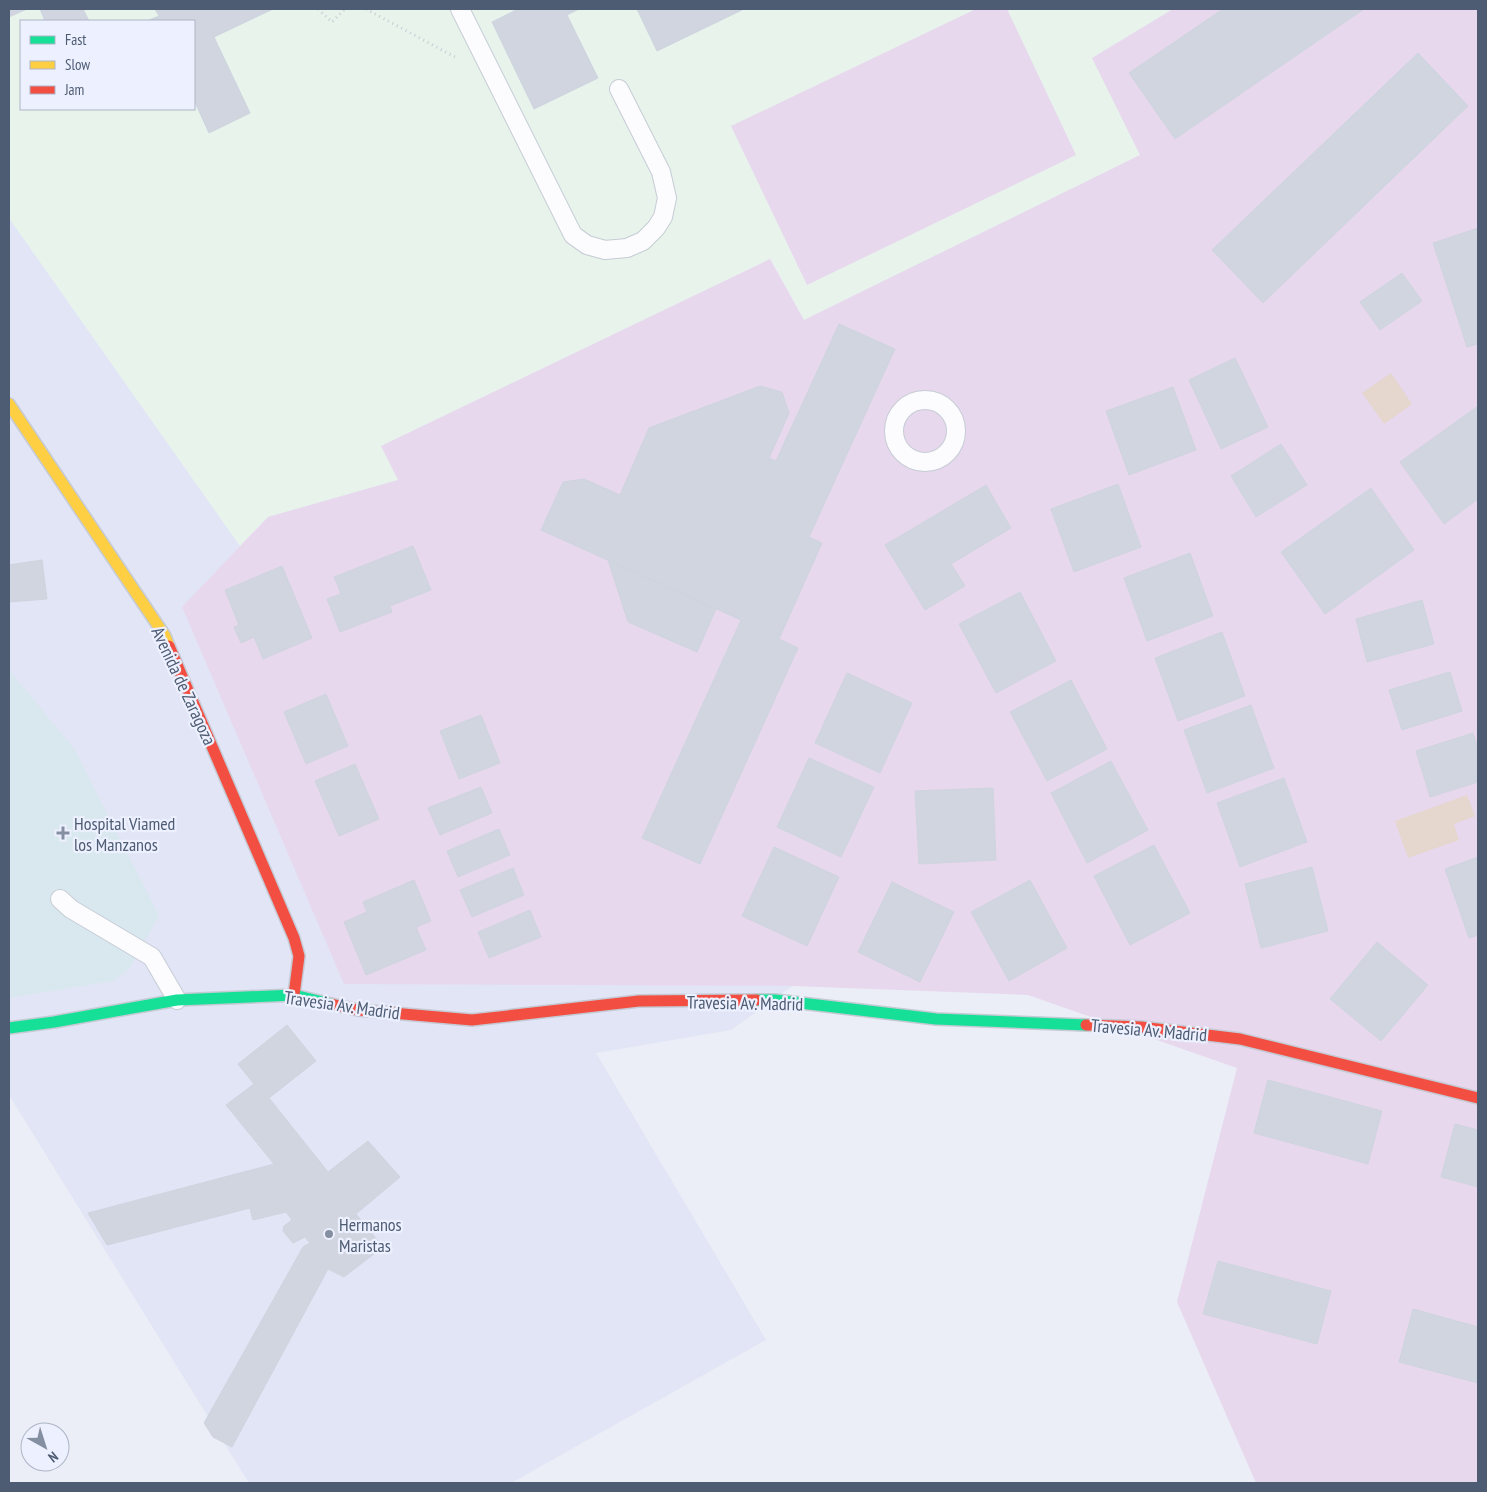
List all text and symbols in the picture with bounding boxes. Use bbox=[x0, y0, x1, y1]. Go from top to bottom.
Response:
legend bbox=[20, 20, 195, 110]
text: Fast bbox=[65, 30, 86, 49]
text: Slow bbox=[65, 55, 90, 74]
text: Jam bbox=[64, 80, 84, 99]
street label: Avenida de Zaragoza bbox=[147, 623, 221, 749]
place label: Hospital Viamed los Manzanos bbox=[74, 812, 175, 856]
marker: Hospital Viamed los Manzanos bbox=[56, 826, 70, 840]
street label: Travesia Av. Madrid bbox=[283, 986, 401, 1024]
street label: Travesia Av. Madrid bbox=[687, 990, 803, 1016]
street label: Travesia Av. Madrid bbox=[1090, 1013, 1208, 1047]
place label: Hermanos Maristas bbox=[339, 1213, 402, 1257]
marker: Hermanos Maristas bbox=[323, 1228, 335, 1240]
north arrow bbox=[20, 1422, 70, 1472]
text: N bbox=[45, 1448, 62, 1466]

